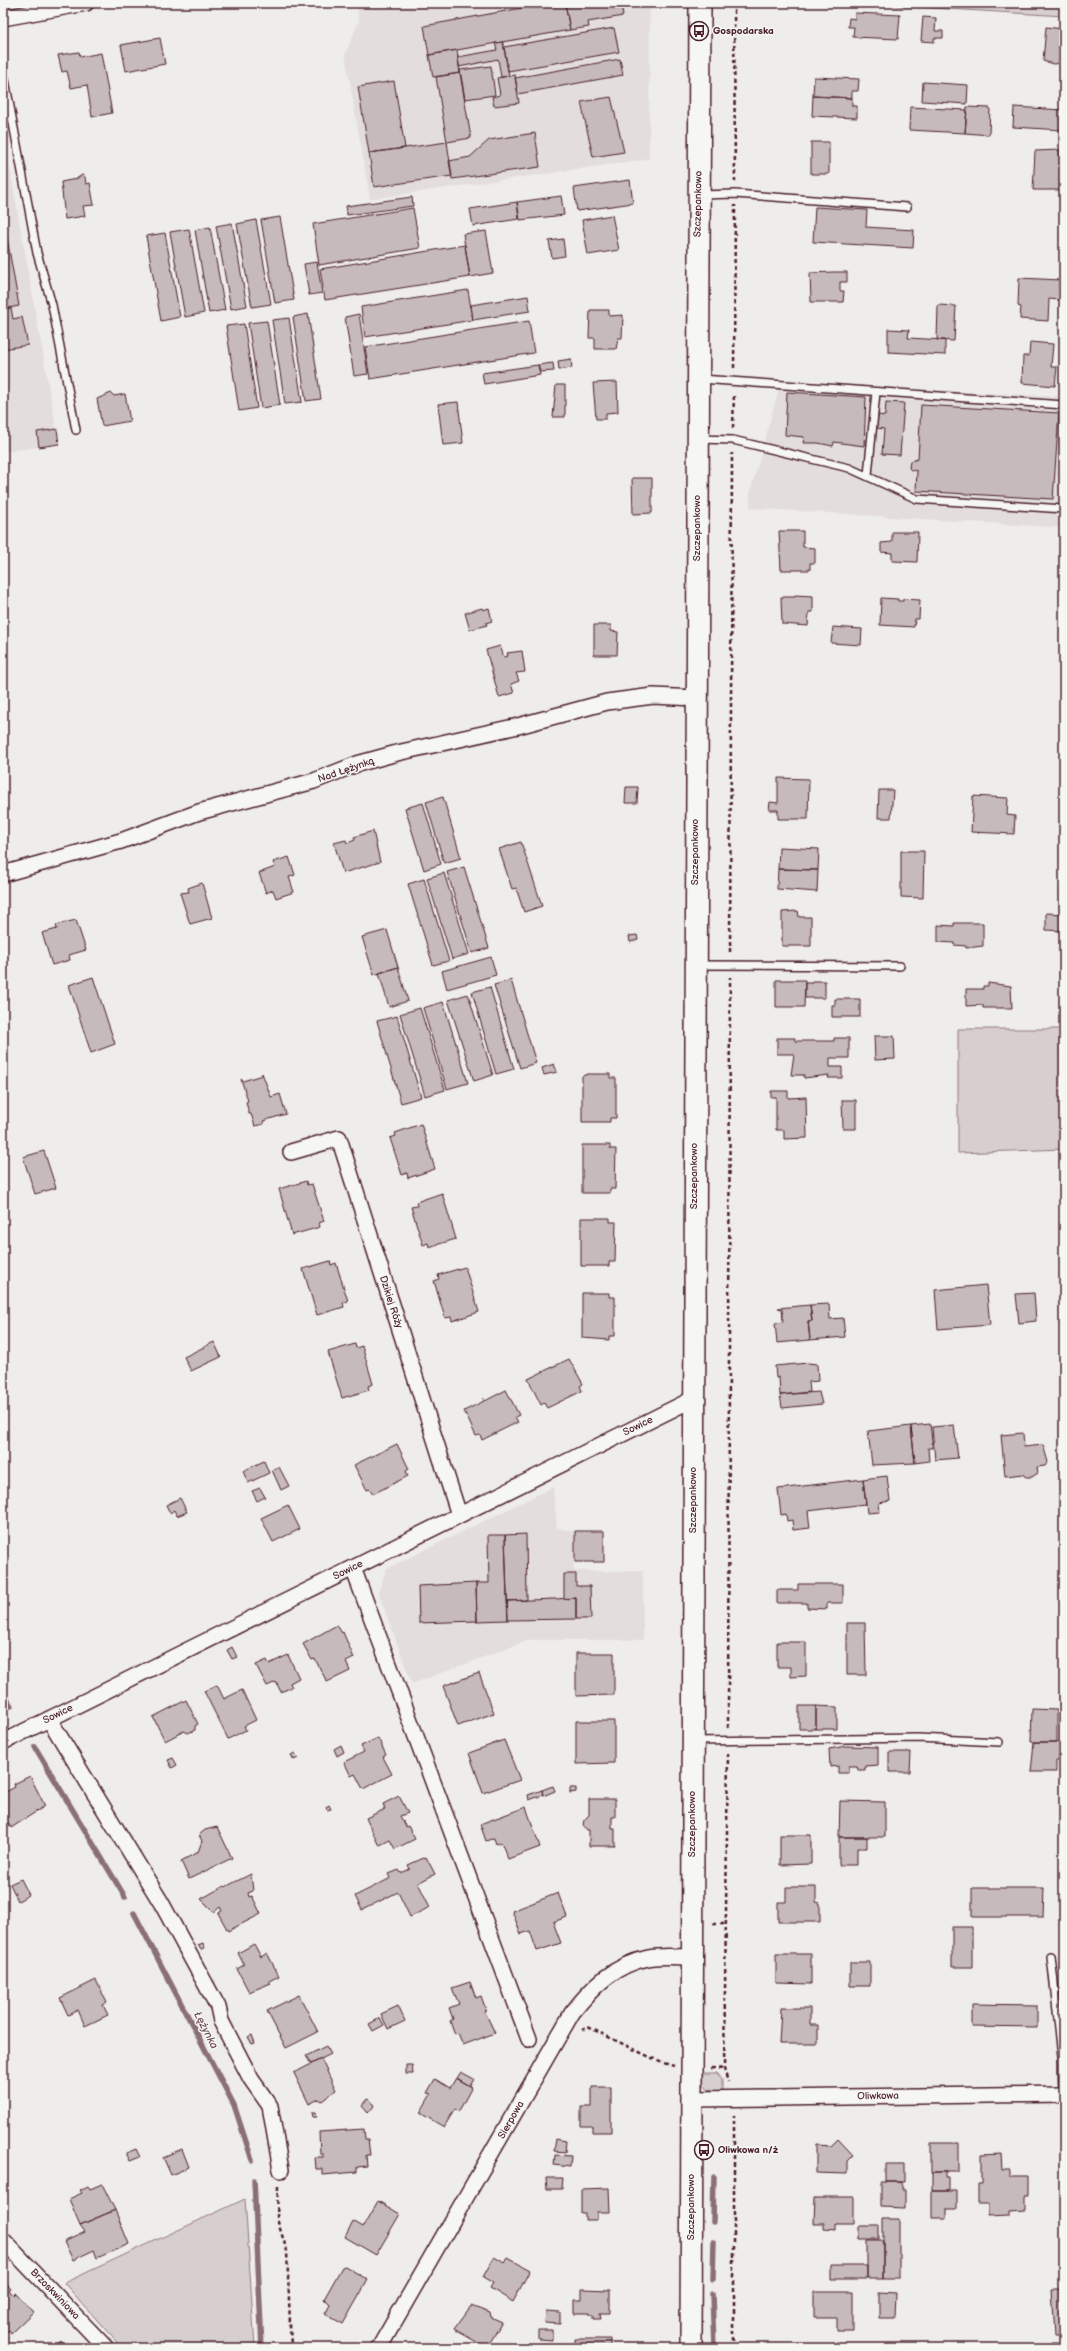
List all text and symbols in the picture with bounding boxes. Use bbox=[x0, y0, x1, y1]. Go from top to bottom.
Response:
bus stop icon: Gospodarska bbox=[688, 20, 710, 42]
place label: Gospodarska bbox=[713, 25, 774, 37]
street label: Szczepankowo bbox=[691, 170, 705, 237]
street label: Szczepankowo bbox=[691, 495, 703, 561]
street label: Nad Łężynką bbox=[316, 755, 376, 785]
street label: Szczepankowo bbox=[689, 819, 701, 885]
street label: Szczepankowo bbox=[688, 1143, 700, 1209]
street label: Dzikiej Róży bbox=[377, 1274, 405, 1330]
street label: Sowice bbox=[621, 1414, 655, 1438]
street label: Szczepankowo bbox=[687, 1467, 699, 1533]
street label: Sowice bbox=[331, 1558, 365, 1582]
street label: Sowice bbox=[41, 1702, 75, 1726]
street label: Szczepankowo bbox=[686, 1791, 698, 1857]
water label: Łężynka bbox=[191, 2009, 221, 2051]
street label: Oliwkowa bbox=[857, 2090, 899, 2102]
street label: Sierpowa bbox=[495, 2099, 527, 2141]
bus stop icon: Oliwkowa n/ż bbox=[693, 2139, 715, 2161]
place label: Oliwkowa n/ż bbox=[718, 2144, 779, 2156]
street label: Szczepankowo bbox=[685, 2174, 697, 2240]
street label: Brzoskwiniowa bbox=[28, 2266, 82, 2322]

